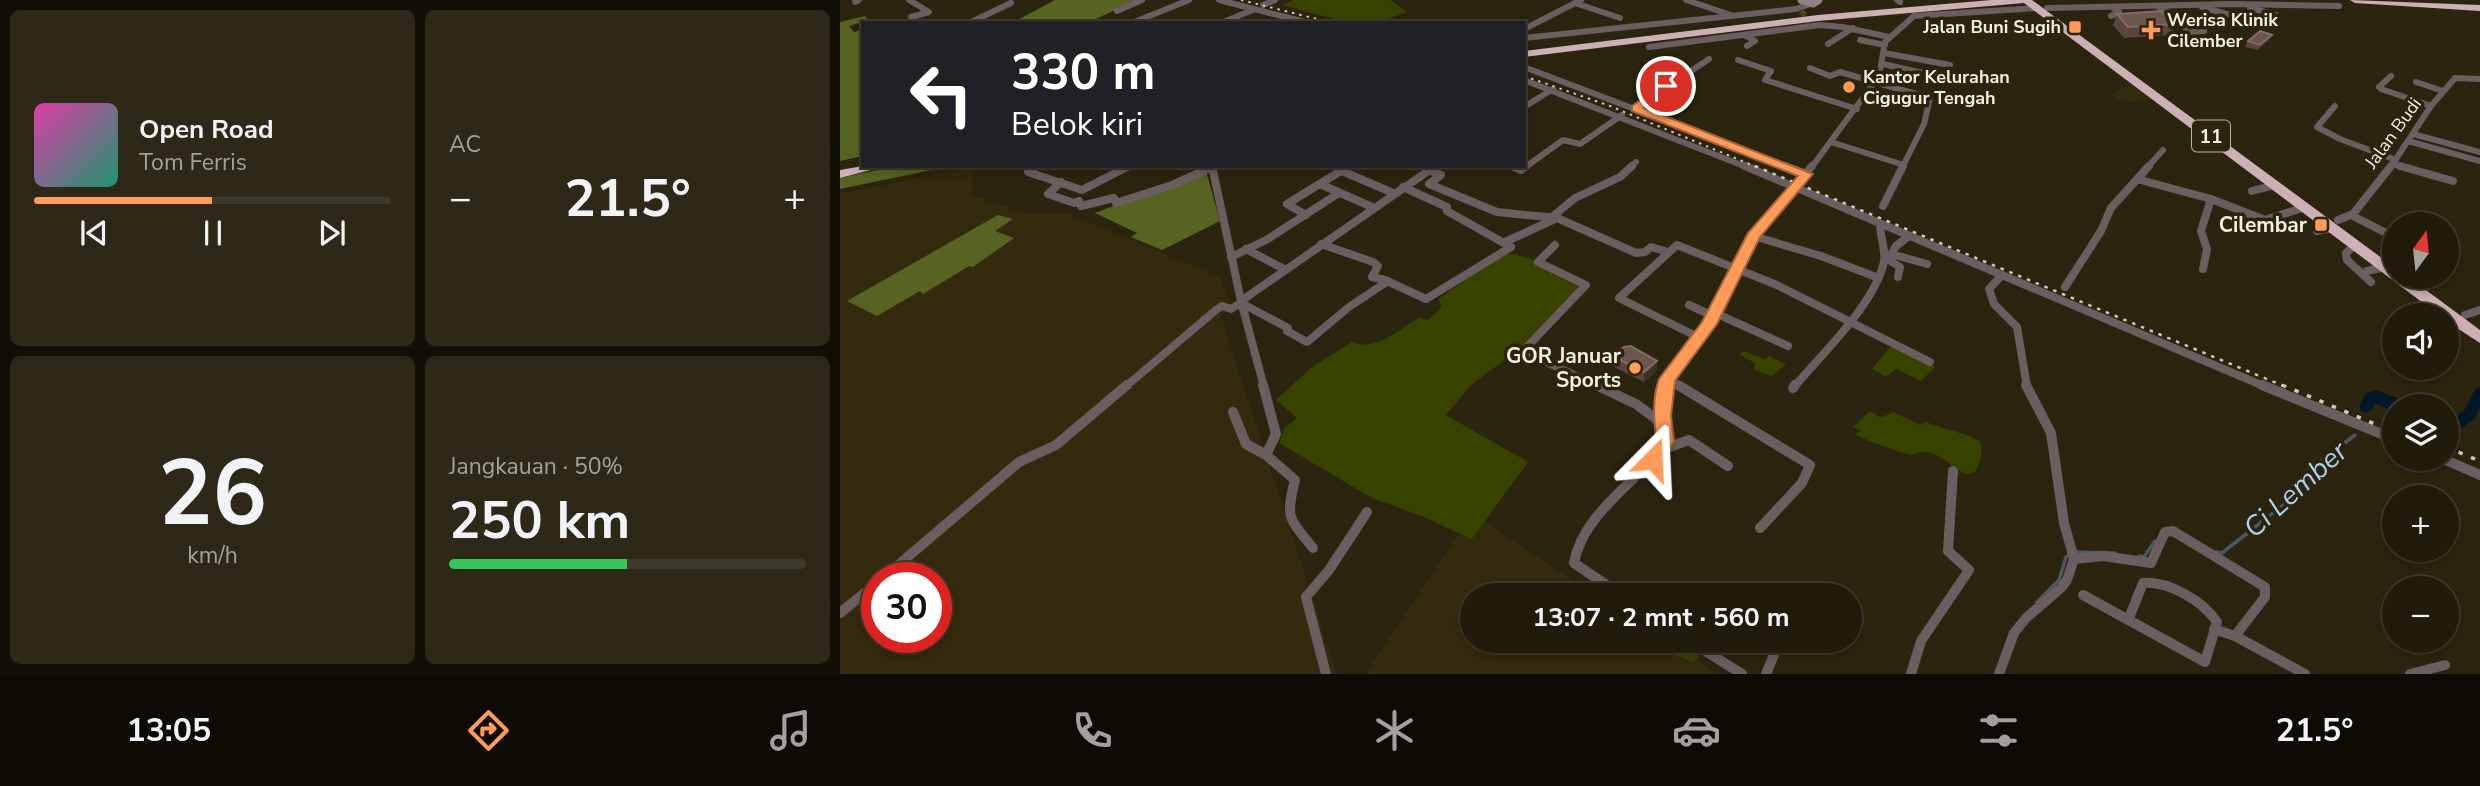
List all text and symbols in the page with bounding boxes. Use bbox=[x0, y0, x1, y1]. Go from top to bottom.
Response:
place label: Werisa Klinik Cilember bbox=[2167, 8, 2278, 53]
place label: Jalan Buni Sugih bbox=[1922, 15, 2061, 39]
marker: Jalan Buni Sugih bbox=[2067, 19, 2083, 35]
marker: Werisa Klinik Cilember bbox=[2141, 20, 2161, 40]
text: 330 m bbox=[1011, 39, 1155, 106]
icon: left bbox=[896, 49, 987, 140]
pin bbox=[1636, 56, 1696, 116]
place label: Kantor Kelurahan Cigugur Tengah bbox=[1863, 65, 2010, 110]
icon: arrive bbox=[1647, 67, 1685, 105]
marker: Kantor Kelurahan Cigugur Tengah bbox=[1841, 79, 1857, 95]
street label: Jalan Budi bbox=[2359, 93, 2427, 174]
text: Belok kiri bbox=[1011, 103, 1143, 146]
text: Open Road bbox=[139, 112, 274, 147]
road number: 11 bbox=[2192, 120, 2230, 152]
text: AC bbox=[449, 129, 481, 160]
text: Tom Ferris bbox=[139, 147, 247, 178]
text: 21.5° bbox=[564, 163, 691, 234]
text: − bbox=[449, 173, 472, 224]
text: + bbox=[783, 173, 806, 224]
place label: Cilembar bbox=[2219, 211, 2308, 239]
north arrow bbox=[2382, 212, 2459, 289]
map controls bbox=[2382, 212, 2459, 653]
icon: previous bbox=[75, 214, 113, 252]
icon: pause bbox=[194, 214, 232, 252]
icon: next bbox=[313, 214, 351, 252]
marker: Cilembar bbox=[2313, 217, 2329, 233]
button: sound bbox=[2382, 303, 2459, 380]
place label: GOR Januar Sports bbox=[1506, 342, 1622, 394]
marker: GOR Januar Sports bbox=[1627, 360, 1643, 376]
button: layers bbox=[2382, 394, 2459, 471]
position arrow bbox=[1616, 422, 1690, 496]
text: 26 bbox=[158, 432, 267, 556]
water label: Ci Lember bbox=[2235, 432, 2357, 547]
text: Jangkauan · 50% bbox=[449, 451, 623, 482]
text: 250 km bbox=[449, 485, 630, 556]
button: + bbox=[2382, 485, 2459, 562]
text: km/h bbox=[187, 540, 238, 571]
speed limit sign: 30 bbox=[861, 562, 952, 653]
button: − bbox=[2382, 576, 2459, 653]
text: 13:07 · 2 mnt · 560 m bbox=[1532, 600, 1790, 635]
icon: directions bbox=[464, 706, 513, 755]
icon: music bbox=[766, 706, 815, 755]
icon: phone bbox=[1068, 706, 1117, 755]
icon: climate bbox=[1370, 706, 1419, 755]
icon: car bbox=[1672, 706, 1721, 755]
icon: filters bbox=[1974, 706, 2023, 755]
text: 13:05 bbox=[126, 709, 211, 752]
text: 21.5° bbox=[2276, 709, 2353, 752]

